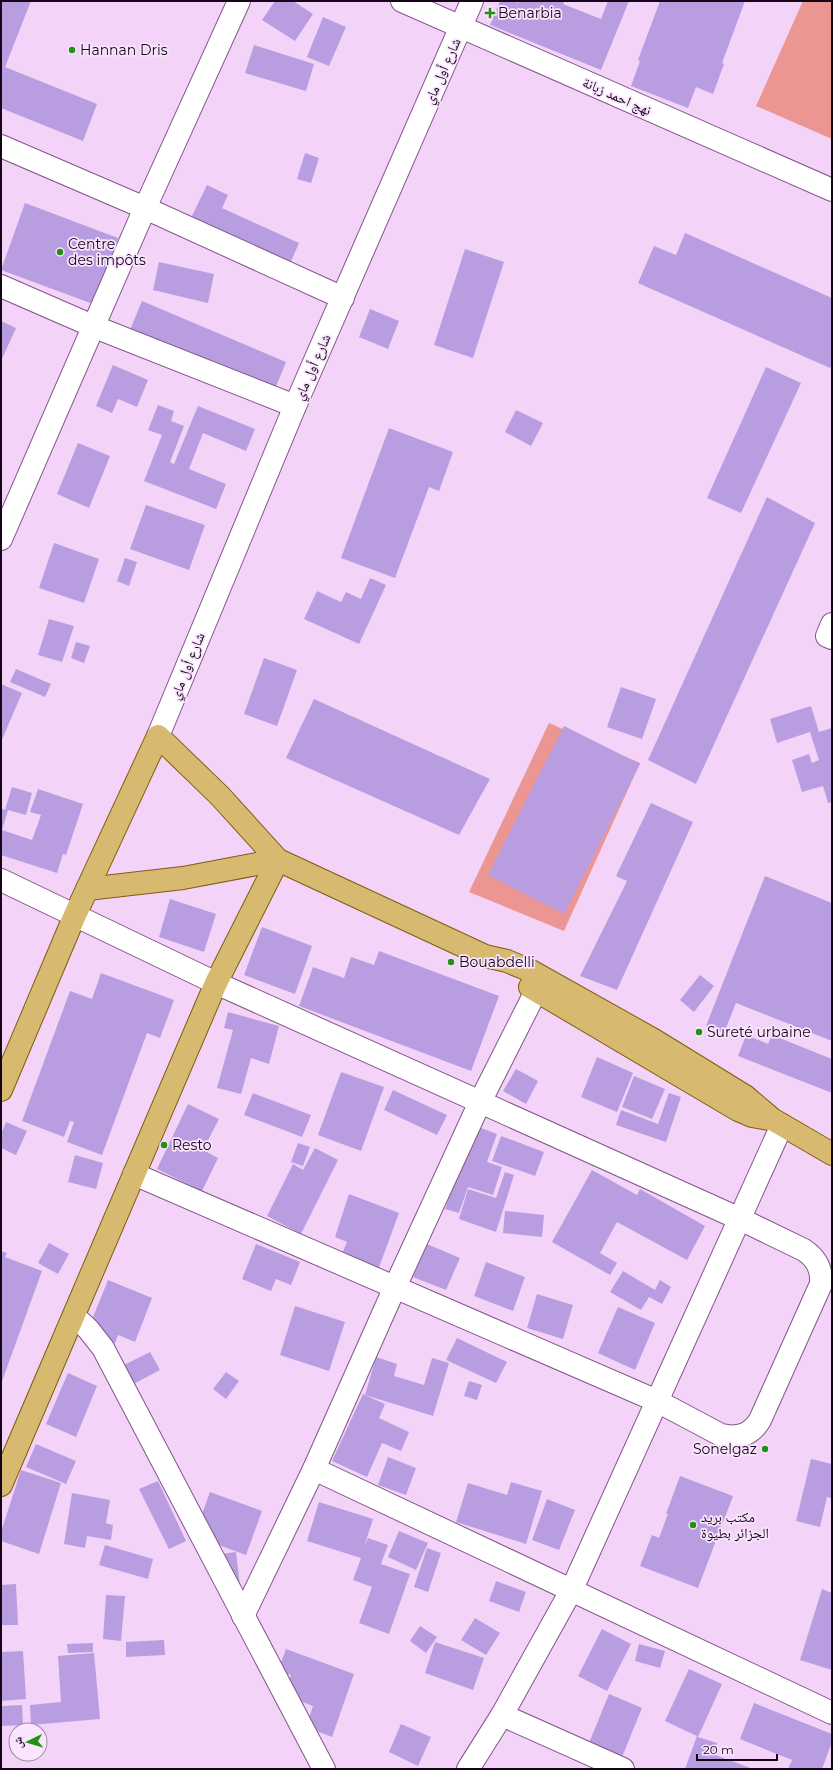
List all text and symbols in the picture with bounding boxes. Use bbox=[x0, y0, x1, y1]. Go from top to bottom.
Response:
place label: Benarbia bbox=[498, 4, 562, 22]
marker: Benarbia bbox=[485, 8, 495, 18]
street label: شارع أول ماي bbox=[419, 35, 467, 108]
place label: Hannan Dris bbox=[80, 41, 168, 59]
marker: Hannan Dris bbox=[67, 45, 77, 55]
street label: نهج احمد زبانة bbox=[579, 73, 654, 120]
place label: Centre des impôts bbox=[68, 235, 146, 269]
marker: Centre des impôts bbox=[55, 247, 65, 257]
street label: شارع أول ماي bbox=[289, 331, 337, 404]
street label: شارع أول ماي bbox=[165, 630, 211, 703]
place label: Bouabdelli bbox=[459, 953, 535, 971]
marker: Bouabdelli bbox=[446, 957, 456, 967]
place label: Sureté urbaine bbox=[707, 1023, 811, 1041]
marker: Sureté urbaine bbox=[694, 1027, 704, 1037]
place label: Resto bbox=[172, 1136, 212, 1154]
marker: Resto bbox=[159, 1140, 169, 1150]
place label: Sonelgaz bbox=[693, 1440, 757, 1458]
marker: Sonelgaz bbox=[760, 1444, 770, 1454]
place label: مكتب بريد الجزائر بطيوة bbox=[701, 1508, 769, 1542]
marker: مكتب بريد الجزائر بطيوة bbox=[688, 1520, 698, 1530]
north arrow bbox=[8, 1722, 48, 1762]
text: ش bbox=[11, 1736, 27, 1749]
scale bar bbox=[697, 1736, 777, 1762]
text: 20 m bbox=[703, 1742, 734, 1757]

